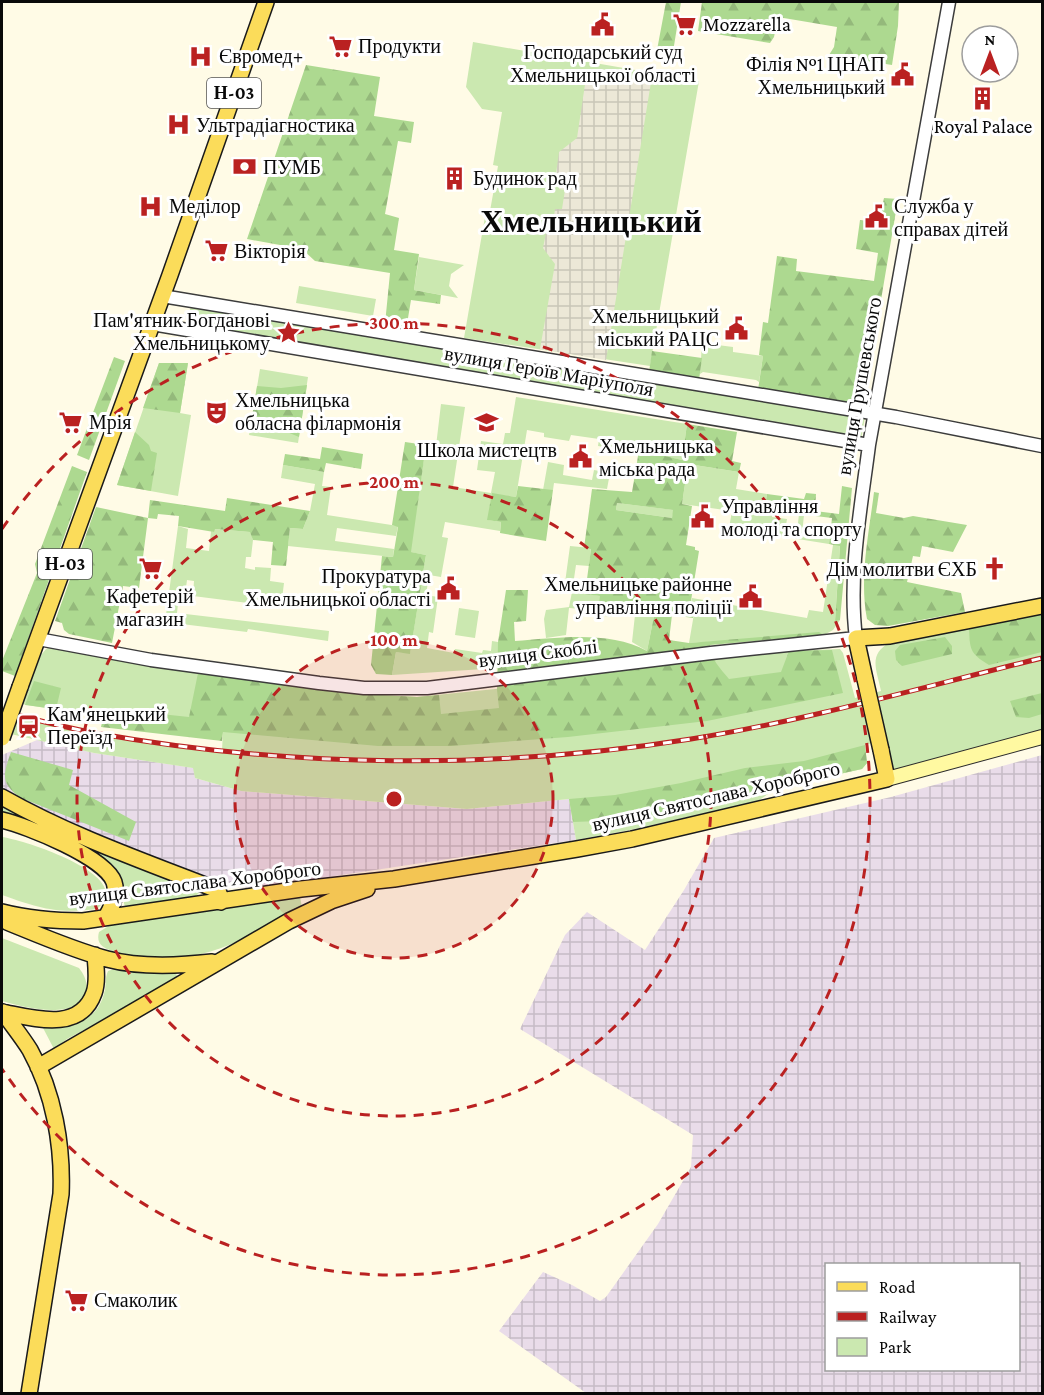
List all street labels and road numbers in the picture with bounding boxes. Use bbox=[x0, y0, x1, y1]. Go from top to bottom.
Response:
road number: Н-03 bbox=[207, 78, 261, 108]
street label: вулиця Грушевського bbox=[833, 295, 886, 477]
street label: вулиця Героїв Маріуполя bbox=[443, 342, 655, 401]
road number: Н-03 bbox=[38, 549, 92, 579]
street label: вулиця Скоблі bbox=[477, 635, 599, 672]
street label: вулиця Святослава Хороброго bbox=[590, 757, 842, 836]
street label: вулиця Святослава Хороброго bbox=[68, 857, 322, 910]

